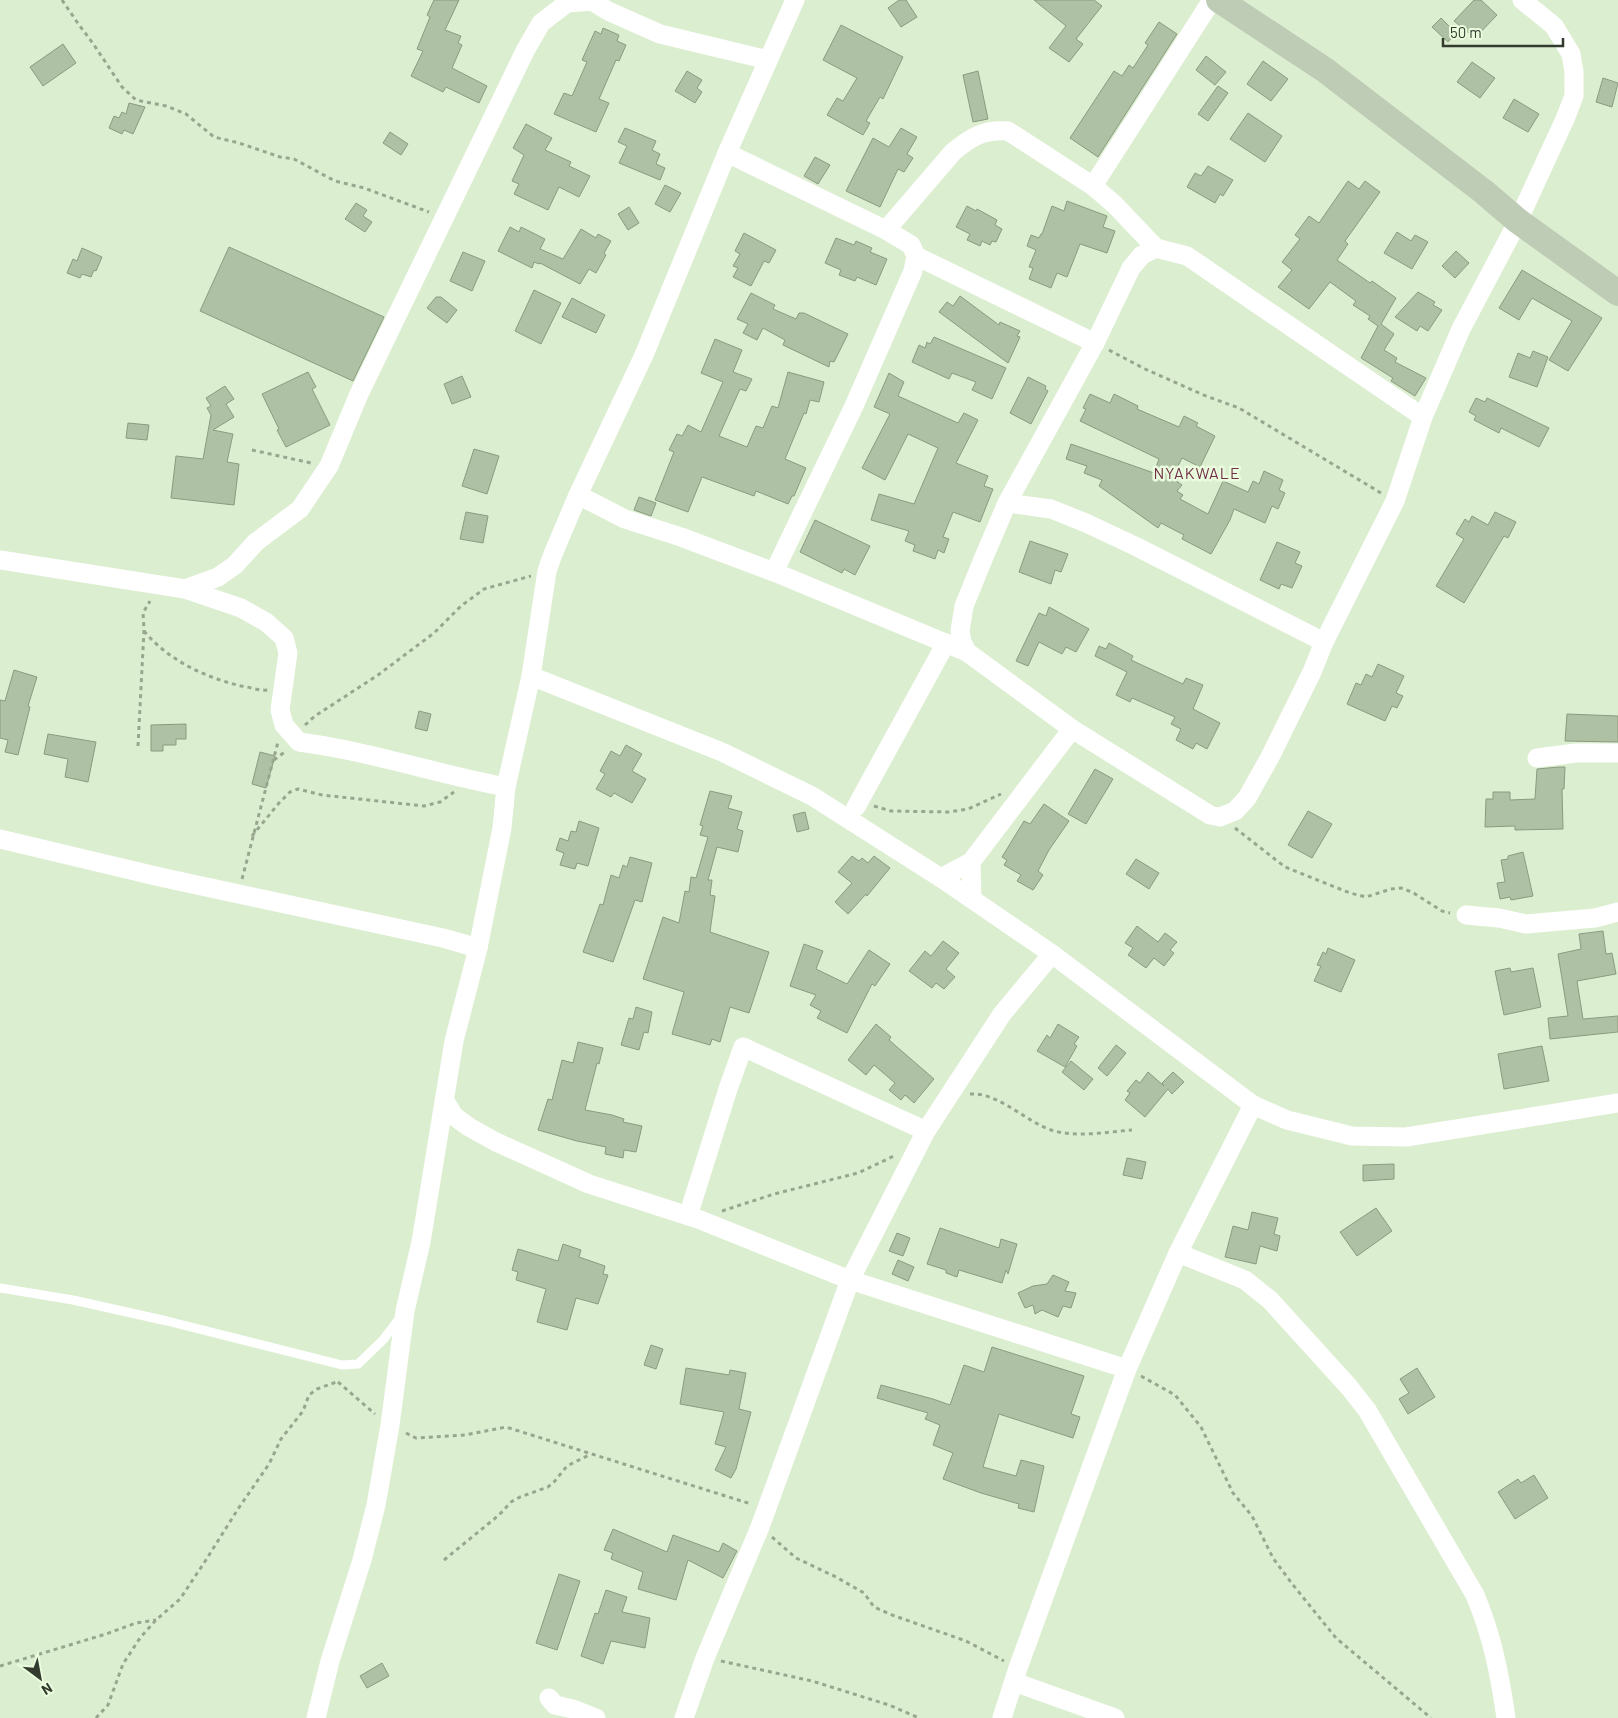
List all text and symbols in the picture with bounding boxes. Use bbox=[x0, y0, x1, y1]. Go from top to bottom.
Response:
scale bar bbox=[1443, 15, 1563, 47]
text: 50 m bbox=[1450, 23, 1482, 41]
district label: NYAKWALE bbox=[1153, 463, 1241, 482]
north arrow bbox=[15, 1653, 65, 1703]
text: N bbox=[39, 1680, 56, 1699]

